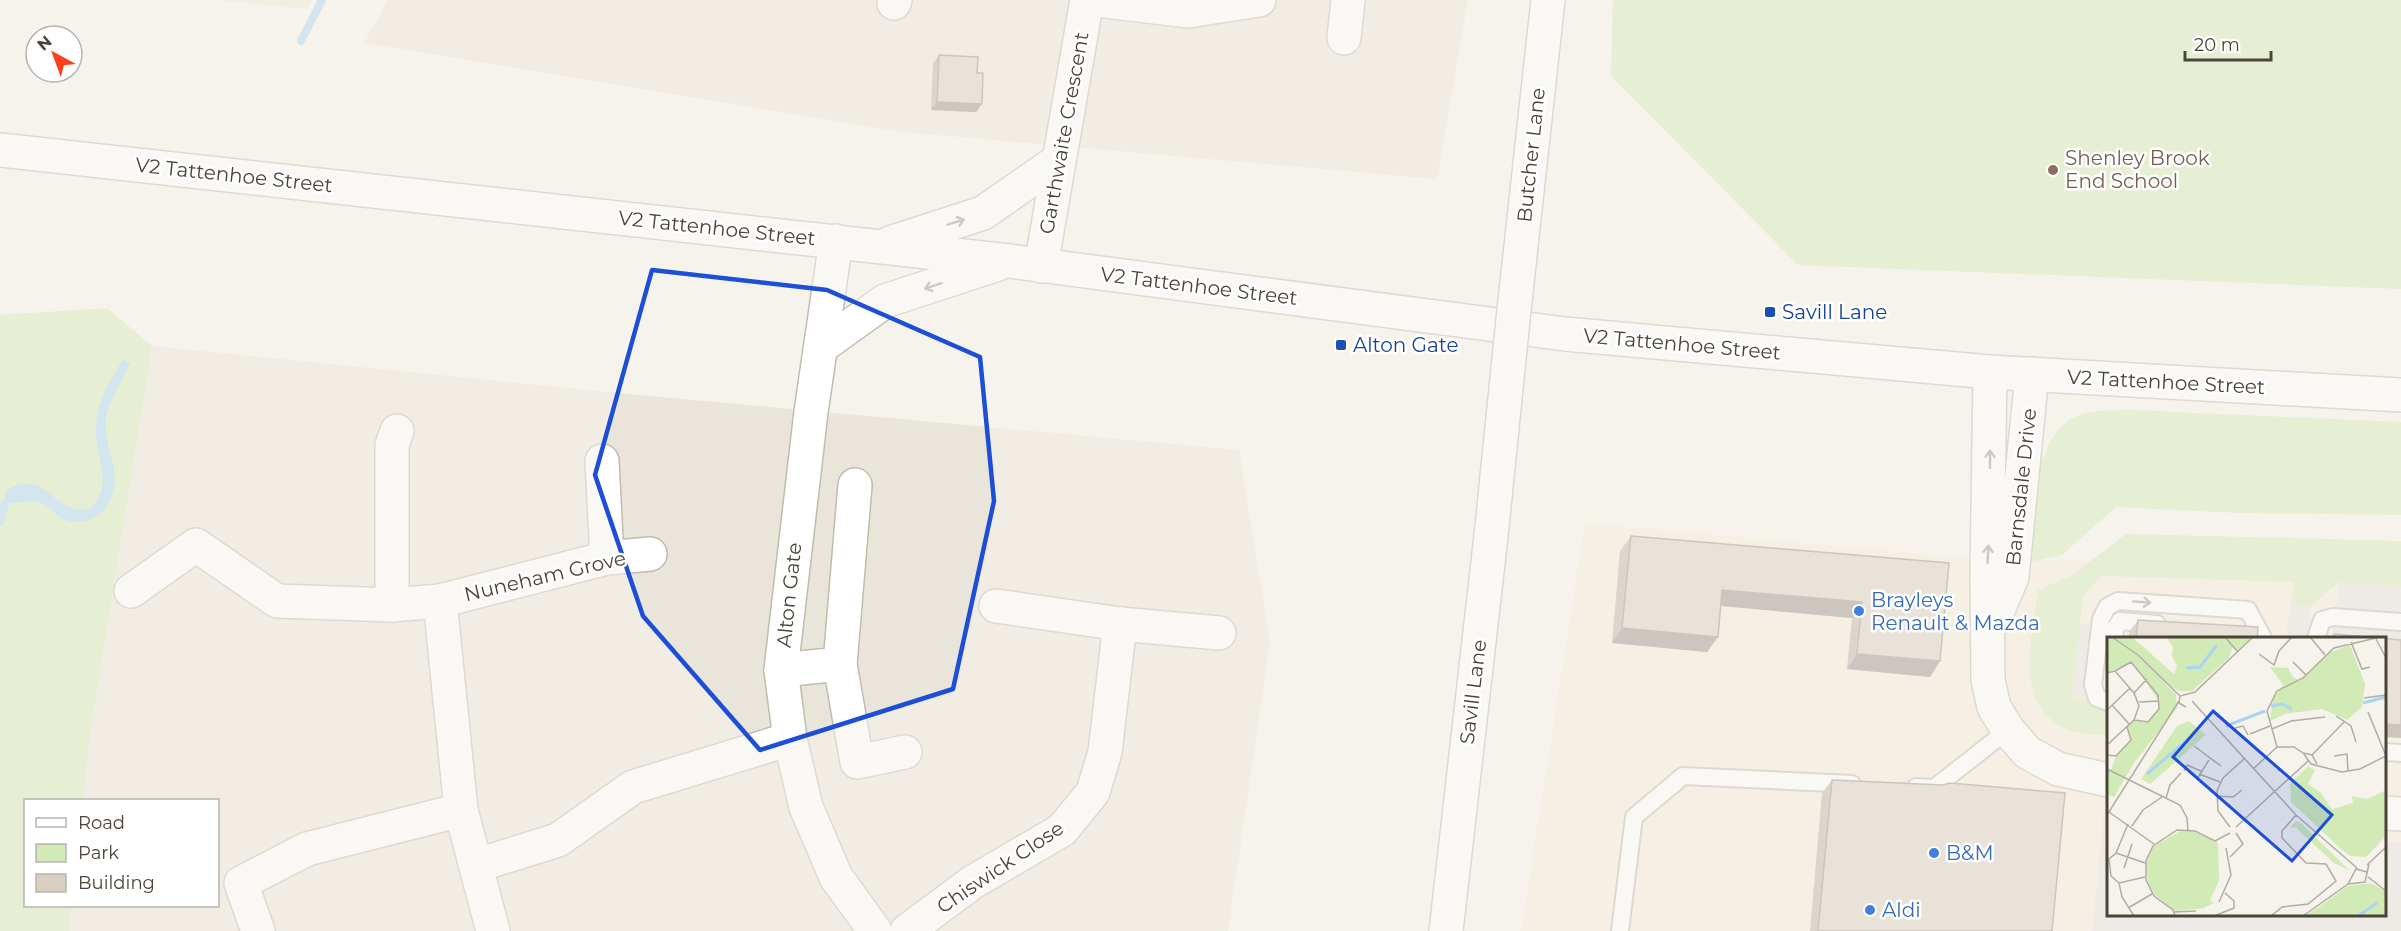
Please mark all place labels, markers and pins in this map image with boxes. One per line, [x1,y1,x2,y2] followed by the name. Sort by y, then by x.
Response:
[2065,146,2210,193] place label: Shenley Brook End School
[2046,163,2060,177] marker: Shenley Brook End School
[1782,300,1887,324] place label: Savill Lane
[1763,305,1777,319] marker: Savill Lane
[1353,333,1459,357] place label: Alton Gate
[1334,338,1348,352] marker: Alton Gate
[1871,588,2040,635] place label: Brayleys Renault & Mazda
[1852,604,1866,618] marker: Brayleys Renault & Mazda
[1946,841,1994,865] place label: B&M
[1927,846,1941,860] marker: B&M
[1882,898,1921,922] place label: Aldi
[1863,903,1877,917] marker: Aldi

